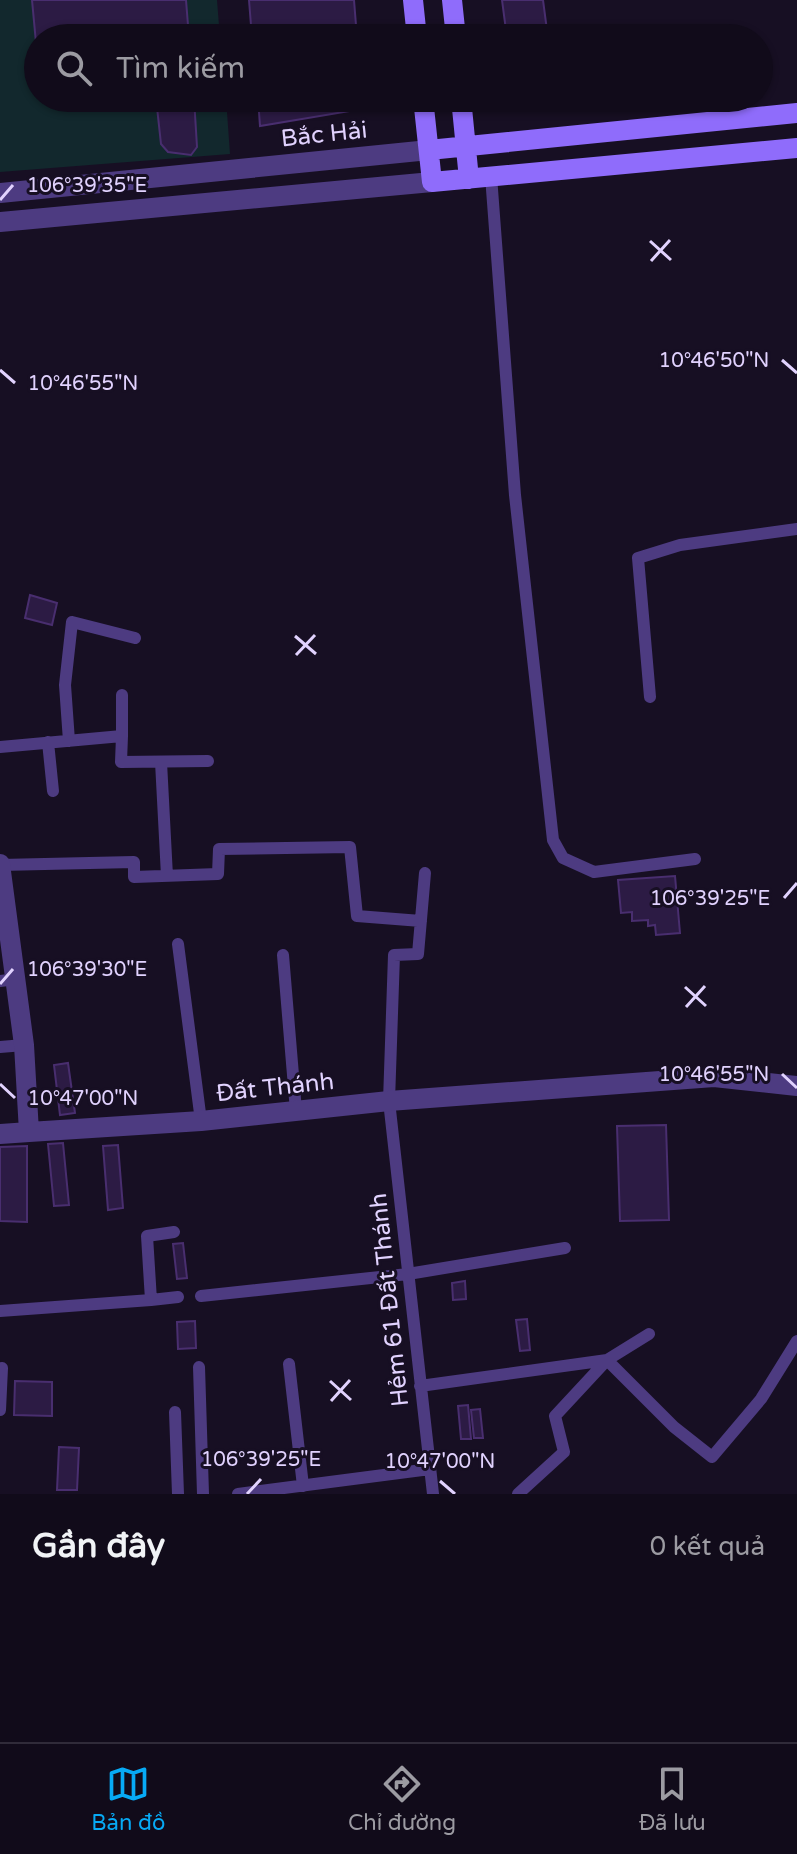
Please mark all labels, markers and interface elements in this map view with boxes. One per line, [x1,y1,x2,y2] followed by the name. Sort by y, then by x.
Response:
[24,24,773,112] search box
[52,46,96,90] icon: search
[116,50,245,87] text: Tìm kiếm
[279,116,369,153] street label: Bắc Hải
[27,174,147,198] text: 106°39'35"E
[659,349,769,373] text: 10°46'50"N
[28,372,138,396] text: 10°46'55"N
[650,887,770,911] text: 106°39'25"E
[27,958,147,982] text: 106°39'30"E
[659,1063,769,1087] text: 10°46'55"N
[215,1067,335,1108] street label: Đất Thánh
[28,1087,138,1111] text: 10°47'00"N
[364,1192,415,1408] street label: Hẻm 61 Đất Thánh
[201,1448,321,1472] text: 106°39'25"E
[385,1450,495,1474] text: 10°47'00"N
[32,1526,165,1567] text: Gần đây
[650,1531,765,1562] text: 0 kết quả
[91,1762,165,1836] tab: Bản đồ
[348,1762,456,1836] tab: Chỉ đường
[639,1762,706,1836] tab: Đã lưu

